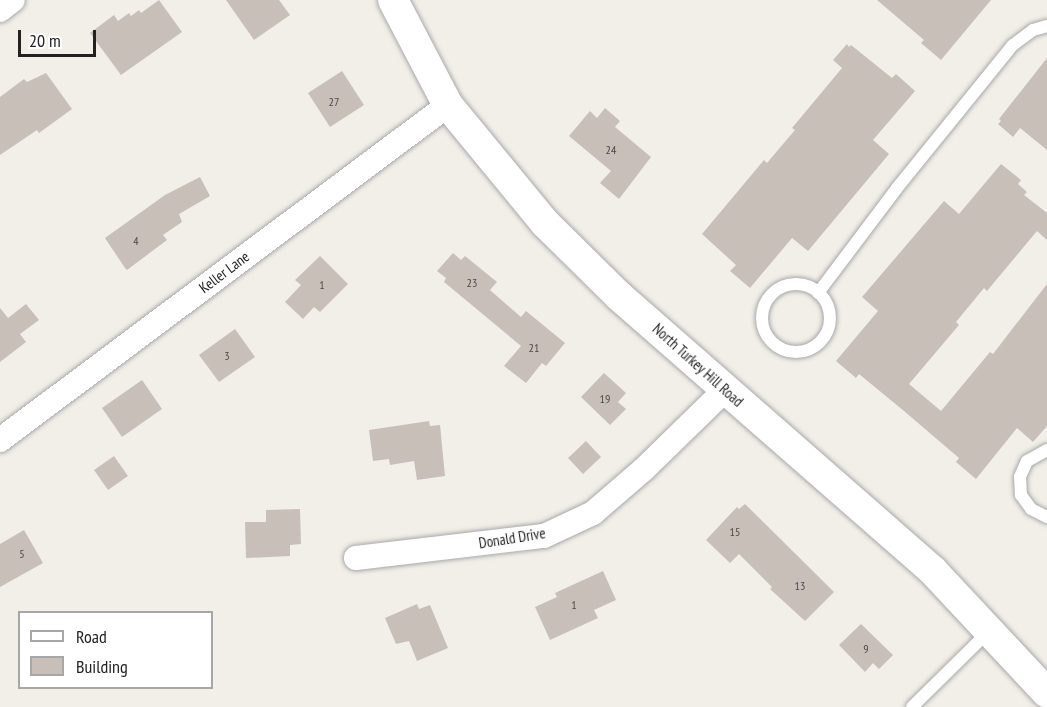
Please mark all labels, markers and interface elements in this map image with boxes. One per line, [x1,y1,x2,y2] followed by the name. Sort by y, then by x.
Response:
[21,18,99,56] scale bar
[29,29,61,52] text: 20 m
[329,95,339,109] house number: 27
[606,143,616,157] house number: 24
[133,234,139,248] house number: 4
[195,247,253,297] street label: Keller Lane
[467,276,477,290] house number: 23
[319,278,325,292] house number: 1
[649,319,747,411] street label: North Turkey Hill Road
[529,341,539,355] house number: 21
[224,349,230,363] house number: 3
[600,392,610,406] house number: 19
[477,524,547,552] street label: Donald Drive
[730,525,740,539] house number: 15
[19,547,25,561] house number: 5
[795,579,805,593] house number: 13
[571,598,577,612] house number: 1
[18,611,213,689] legend
[76,625,107,648] text: Road
[863,642,869,656] house number: 9
[76,655,128,678] text: Building

